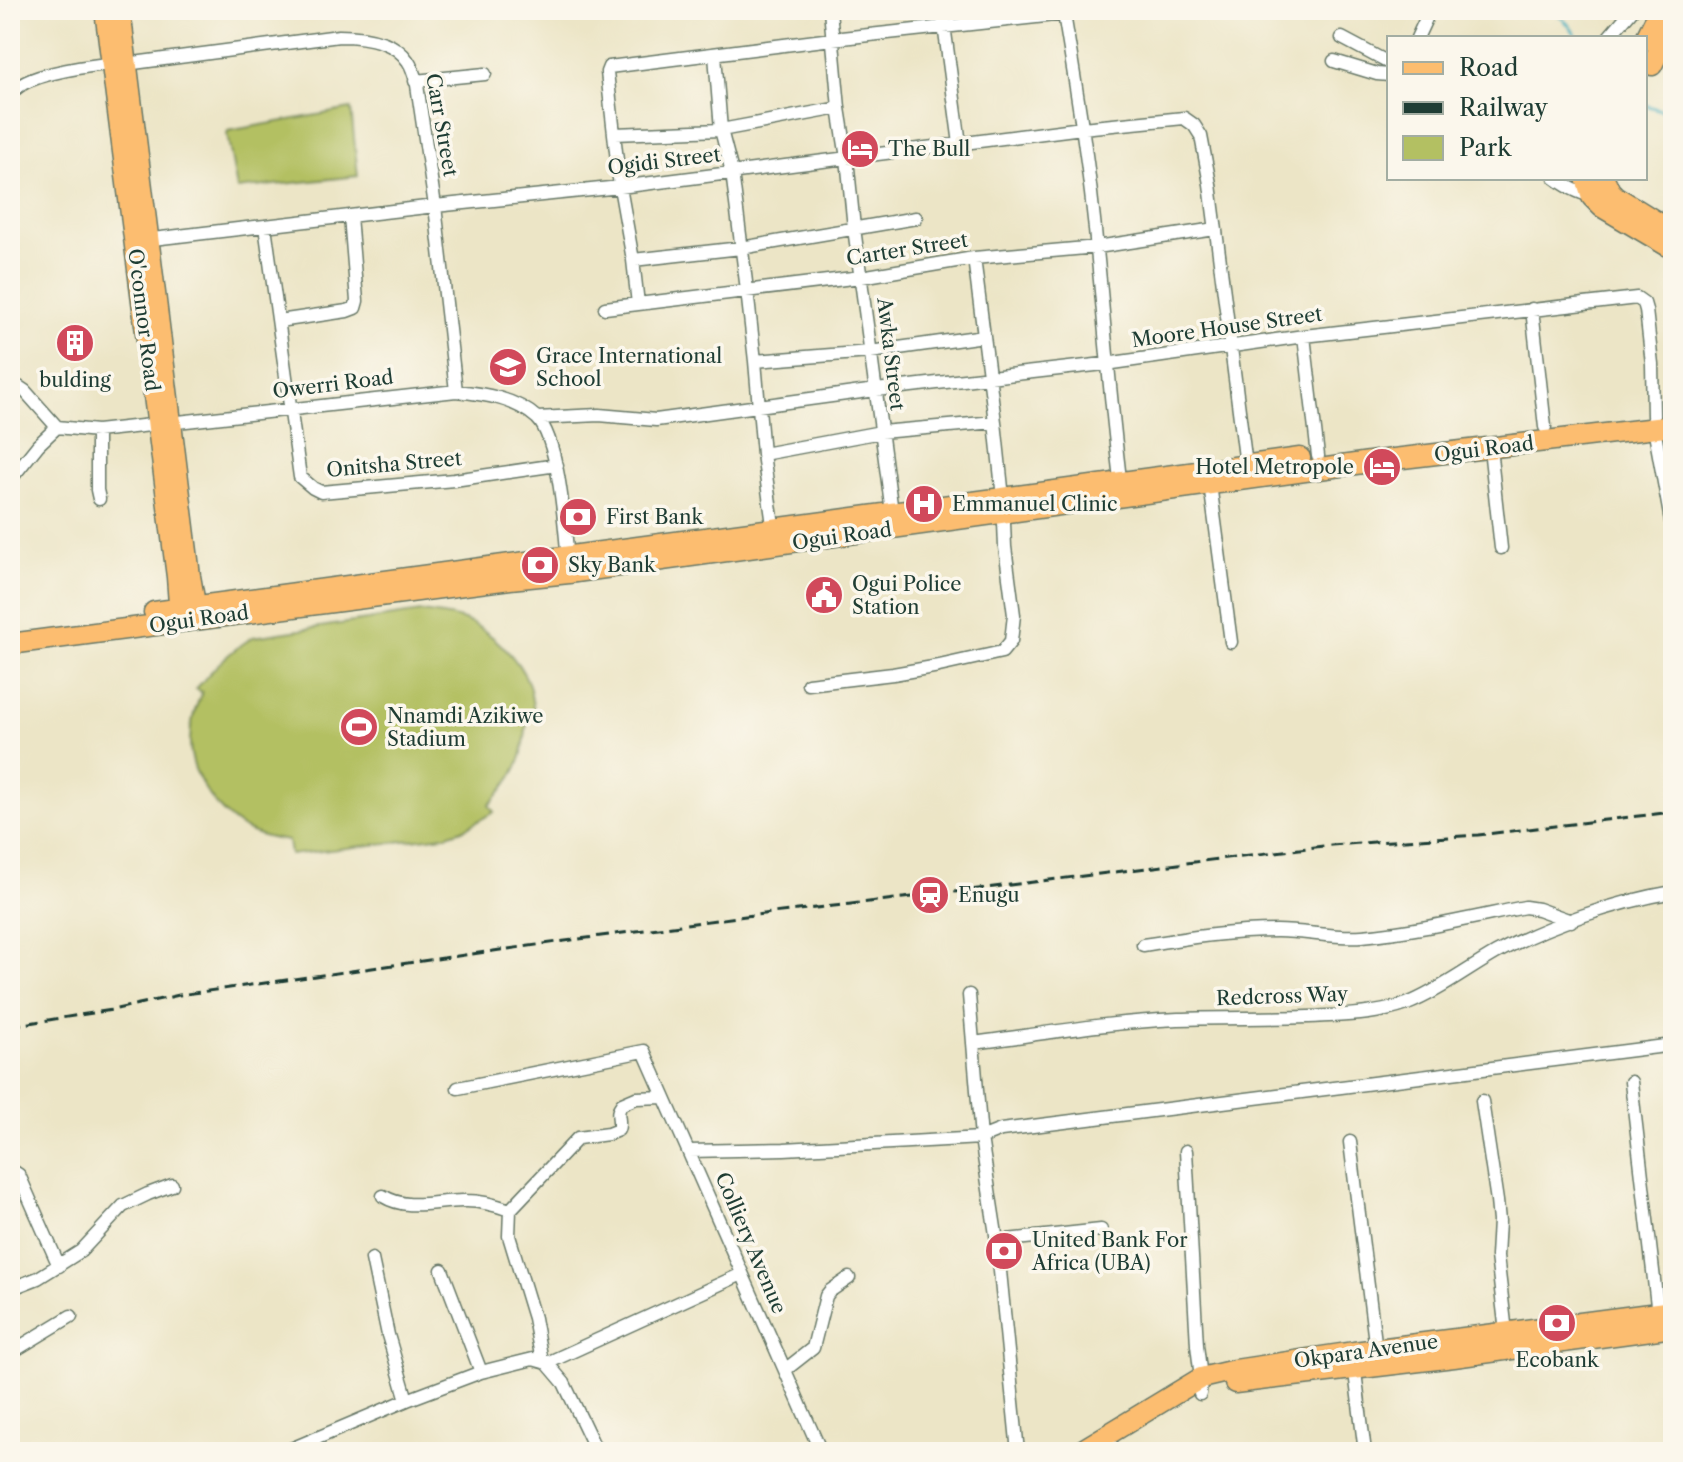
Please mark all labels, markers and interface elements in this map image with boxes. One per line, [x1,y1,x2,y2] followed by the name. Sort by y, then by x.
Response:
[1387,36,1647,180] legend
[1459,53,1519,82] text: Road
[421,71,463,179] street label: Carr Street
[1459,93,1549,122] text: Railway
[839,128,881,170] hotel icon: The Bull
[1459,133,1512,162] text: Park
[888,137,970,161] place label: The Bull
[606,142,722,180] street label: Ogidi Street
[845,228,969,270] street label: Carter Street
[123,247,165,393] street label: O'connor Road
[872,295,910,412] street label: Awka Street
[1130,302,1324,352] street label: Moore House Street
[54,322,96,364] building icon: bulding
[536,344,722,391] place label: Grace International School
[487,346,529,388] school or university icon: Grace International School
[271,365,395,403] street label: Owerri Road
[39,368,111,392] place label: bulding
[1433,431,1535,467] street label: Ogui Road
[325,446,463,482] street label: Onitsha Street
[1361,446,1403,488] hotel icon: Hotel Metropole
[1195,455,1354,479] place label: Hotel Metropole
[903,483,945,525] hospital icon: Emmanuel Clinic
[952,492,1117,516] place label: Emmanuel Clinic
[557,496,599,538] bank icon: First Bank
[606,505,704,529] place label: First Bank
[791,517,893,555] street label: Ogui Road
[519,544,561,586] bank icon: Sky Bank
[568,553,657,577] place label: Sky Bank
[852,572,962,619] place label: Ogui Police Station
[803,574,845,616] public building icon: Ogui Police Station
[148,600,250,638] street label: Ogui Road
[387,704,544,751] place label: Nnamdi Azikiwe Stadium
[338,706,380,748] sports icon: Nnamdi Azikiwe Stadium
[909,874,951,916] station icon: Enugu
[958,883,1020,907] place label: Enugu
[1216,982,1349,1010] street label: Redcross Way
[710,1169,792,1317] street label: Colliery Avenue
[1031,1228,1188,1275] place label: United Bank For Africa (UBA)
[983,1230,1025,1272] bank icon: United Bank For Africa (UBA)
[1536,1302,1578,1344] bank icon: Ecobank
[1292,1329,1440,1373] street label: Okpara Avenue
[1515,1348,1600,1372] place label: Ecobank

